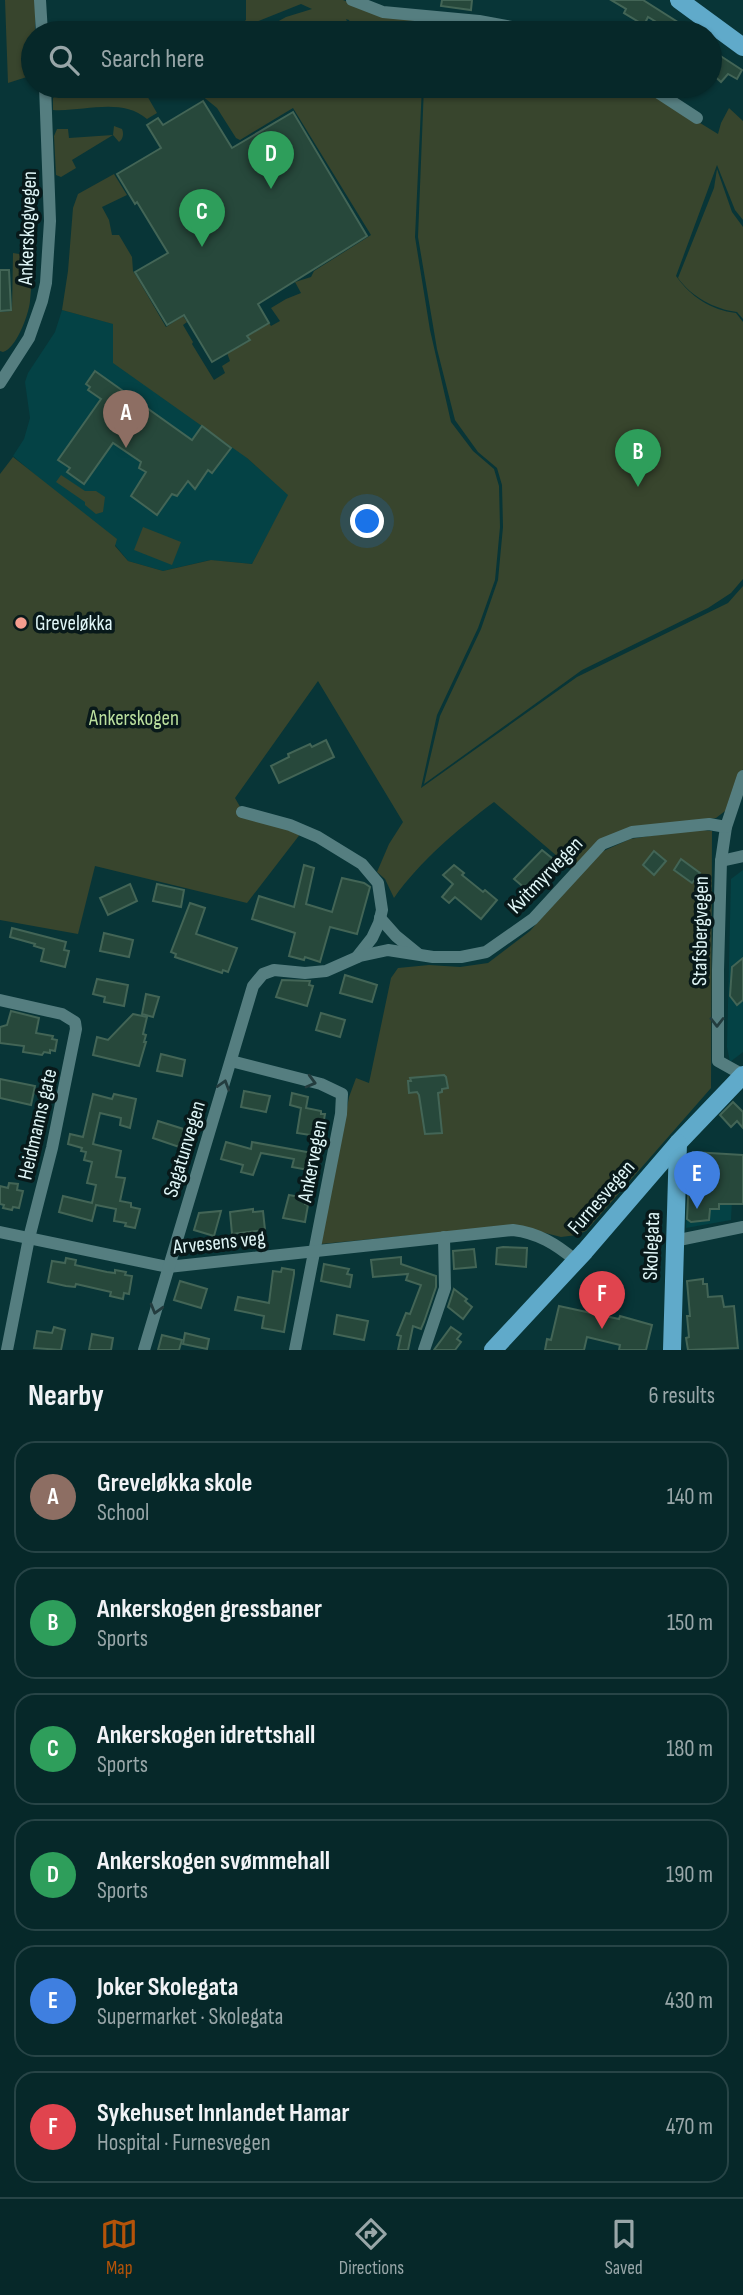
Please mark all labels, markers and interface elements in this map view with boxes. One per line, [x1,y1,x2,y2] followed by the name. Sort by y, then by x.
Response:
[21,21,722,98] search box
[45,41,83,79] icon: search
[101,44,204,75] text: Search here
[248,131,294,189] pin: D
[13,170,42,287] street label: Ankerskogvegen
[179,189,225,247] pin: C
[103,390,149,448] pin: A
[615,429,661,487] pin: B
[350,504,384,538] your location
[35,611,113,636] place label: Greveløkka
[13,615,29,631] marker: Greveløkka
[88,706,179,731] park label: Ankerskogen
[503,832,588,919] street label: Kvitmyrvegen
[687,876,714,986] street label: Stafsbergvegen
[709,1017,725,1028] one-way arrow
[13,1066,62,1182] street label: Heidmanns gate
[305,1073,317,1088] one-way arrow
[215,1079,230,1091] one-way arrow
[158,1098,211,1200] street label: Sagatunvegen
[292,1118,333,1205] street label: Ankervegen
[674,1151,720,1209] pin: E
[562,1155,640,1239] street label: Furnesvegen
[638,1211,665,1281] street label: Skolegata
[171,1225,266,1260] street label: Arvesens veg
[579,1271,625,1329] pin: F
[150,1302,165,1314] one-way arrow
[28,1378,104,1414] text: Nearby
[649,1382,715,1410] text: 6 results
[97,1468,252,1499] text: Greveløkka skole
[48,1483,58,1511] text: A
[667,1483,713,1511] text: 140 m
[97,1499,149,1527] text: School
[97,1594,322,1625] text: Ankerskogen gressbaner
[48,1609,58,1637] text: B
[667,1609,713,1637] text: 150 m
[97,1625,148,1653] text: Sports
[97,1720,315,1751] text: Ankerskogen idrettshall
[47,1735,59,1763] text: C
[666,1735,713,1763] text: 180 m
[97,1751,148,1779] text: Sports
[97,1846,330,1877] text: Ankerskogen svømmehall
[47,1861,59,1889] text: D
[666,1861,713,1889] text: 190 m
[97,1877,148,1905] text: Sports
[97,1972,238,2003] text: Joker Skolegata
[48,1987,58,2015] text: E
[665,1987,713,2015] text: 430 m
[97,2003,283,2031] text: Supermarket · Skolegata
[97,2098,349,2129] text: Sykehuset Innlandet Hamar
[48,2113,58,2141] text: F
[666,2113,713,2141] text: 470 m
[97,2129,271,2157] text: Hospital · Furnesvegen
[100,2215,138,2280] tab: Map
[339,2215,404,2280] tab: Directions
[605,2215,643,2280] tab: Saved

